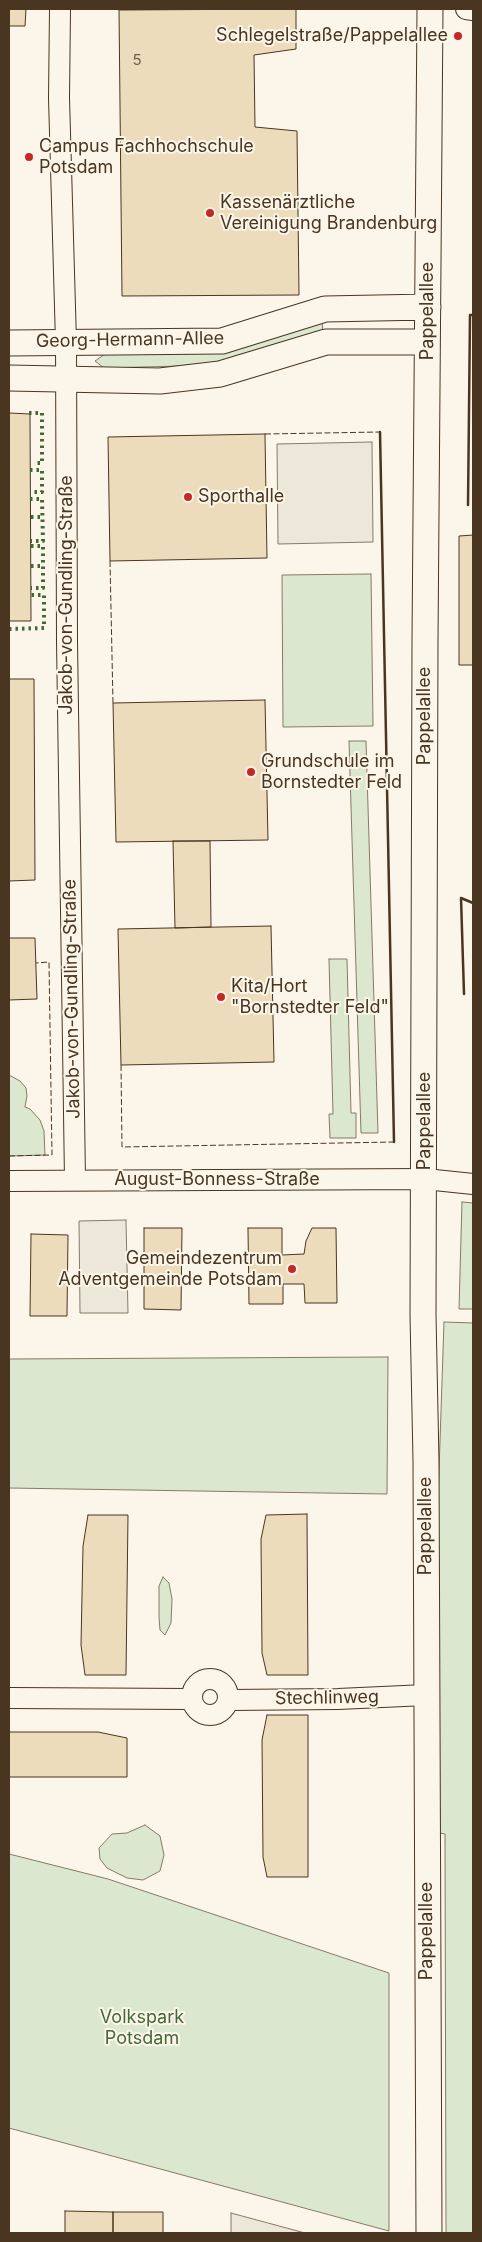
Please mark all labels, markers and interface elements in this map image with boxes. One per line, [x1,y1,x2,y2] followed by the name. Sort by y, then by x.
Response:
[216,25,448,47] place label: Schlegelstraße/Pappelallee
[452,30,464,42] marker: Schlegelstraße/Pappelallee
[132,51,142,69] house number: 5
[39,136,254,178] place label: Campus Fachhochschule Potsdam
[23,151,35,163] marker: Campus Fachhochschule Potsdam
[220,192,437,234] place label: Kassenärztliche Vereinigung Brandenburg
[204,207,216,219] marker: Kassenärztliche Vereinigung Brandenburg
[417,262,439,360] street label: Pappelallee
[36,328,224,352] street label: Georg-Hermann-Allee
[56,475,78,715] street label: Jakob-von-Gundling-Straße
[198,486,284,508] place label: Sporthalle
[182,491,194,503] marker: Sporthalle
[414,667,436,765] street label: Pappelallee
[261,751,402,794] place label: Grundschule im Bornstedter Feld
[245,766,257,778] marker: Grundschule im Bornstedter Feld
[59,879,85,1119] street label: Jakob-von-Gundling-Straße
[231,976,389,1019] place label: Kita/Hort "Bornstedter Feld"
[215,991,227,1003] marker: Kita/Hort "Bornstedter Feld"
[414,1072,436,1170] street label: Pappelallee
[114,1169,320,1191] street label: August-Bonness-Straße
[58,1248,282,1290] place label: Gemeindezentrum Adventgemeinde Potsdam
[286,1263,298,1275] marker: Gemeindezentrum Adventgemeinde Potsdam
[415,1477,437,1575] street label: Pappelallee
[275,1686,379,1710] street label: Stechlinweg
[416,1882,438,1980] street label: Pappelallee
[100,2007,184,2050] park label: Volkspark Potsdam

